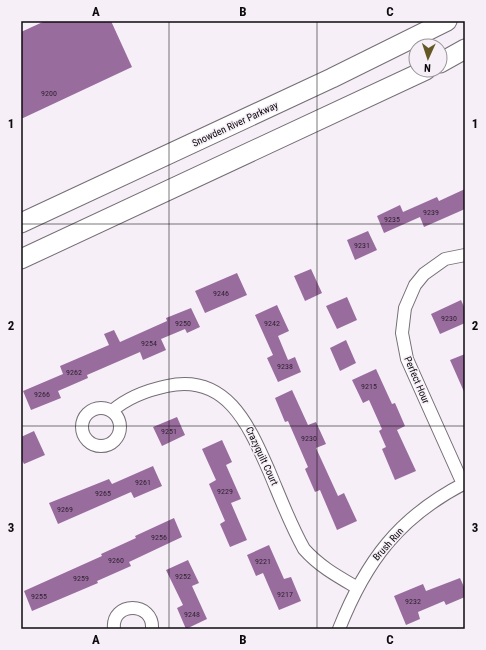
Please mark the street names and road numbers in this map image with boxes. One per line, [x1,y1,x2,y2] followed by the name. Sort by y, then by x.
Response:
[190,99,280,149] street label: Snowden River Parkway
[402,355,432,405] street label: Perfect Hour
[244,425,280,487] street label: Crazyquilt Court
[371,525,406,563] street label: Brush Run

